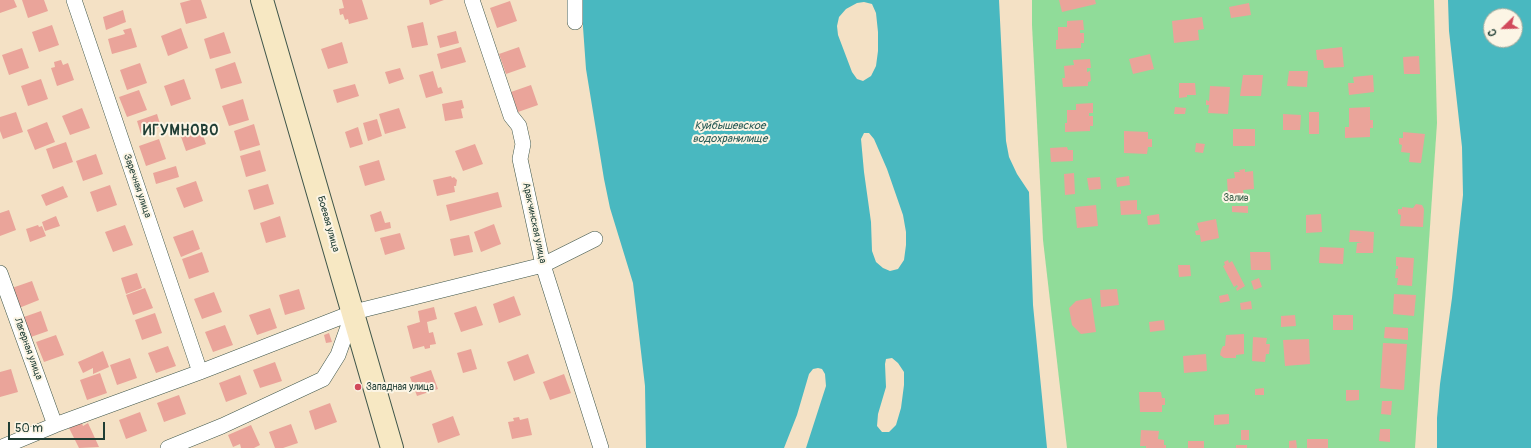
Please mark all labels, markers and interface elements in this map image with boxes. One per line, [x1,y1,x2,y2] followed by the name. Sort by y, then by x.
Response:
[1483,8,1523,48] north arrow
[1485,27,1500,38] text: С
[692,119,768,145] water label: Куйбышевское водохранилище
[143,123,219,139] district label: ИГУМНОВО
[120,152,154,220] street label: Заречная улица
[520,182,548,264] street label: Аракчинская улица
[1223,192,1249,204] park label: Залив
[314,195,342,253] street label: Боевая улица
[11,316,45,382] street label: Лагерная улица
[366,381,434,393] place label: Западная улица
[353,382,363,392] marker: Западная улица
[10,414,107,440] scale bar
[15,421,43,436] text: 50 m

